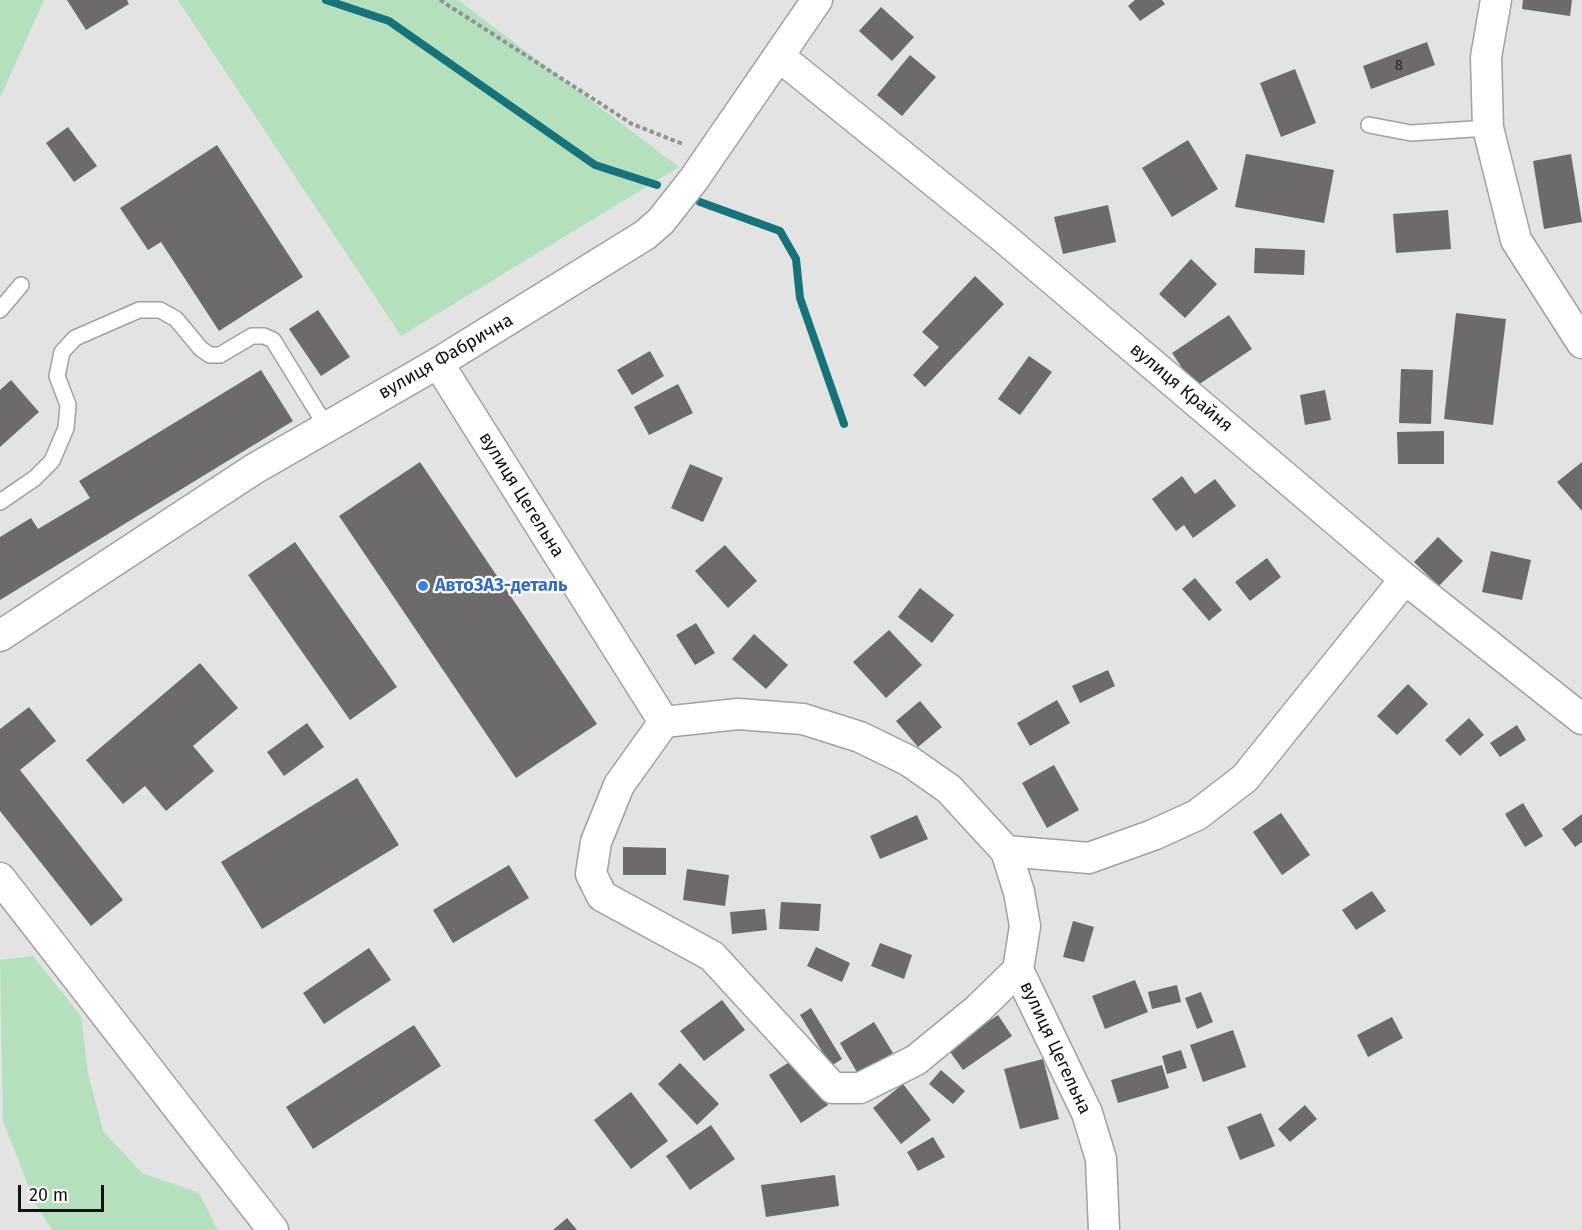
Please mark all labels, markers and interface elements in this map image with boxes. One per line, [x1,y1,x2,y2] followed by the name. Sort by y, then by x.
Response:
[1395,57,1403,75] house number: 8
[375,310,517,404] street label: вулиця Фабрична
[1125,339,1237,437] street label: вулиця Крайня
[474,428,568,562] street label: вулиця Цегельна
[435,575,568,597] place label: АвтоЗАЗ-деталь
[416,579,430,593] marker: АвтоЗАЗ-деталь
[1015,978,1095,1118] street label: вулиця Цегельна
[21,1173,106,1211] scale bar
[29,1184,68,1206] text: 20 m

